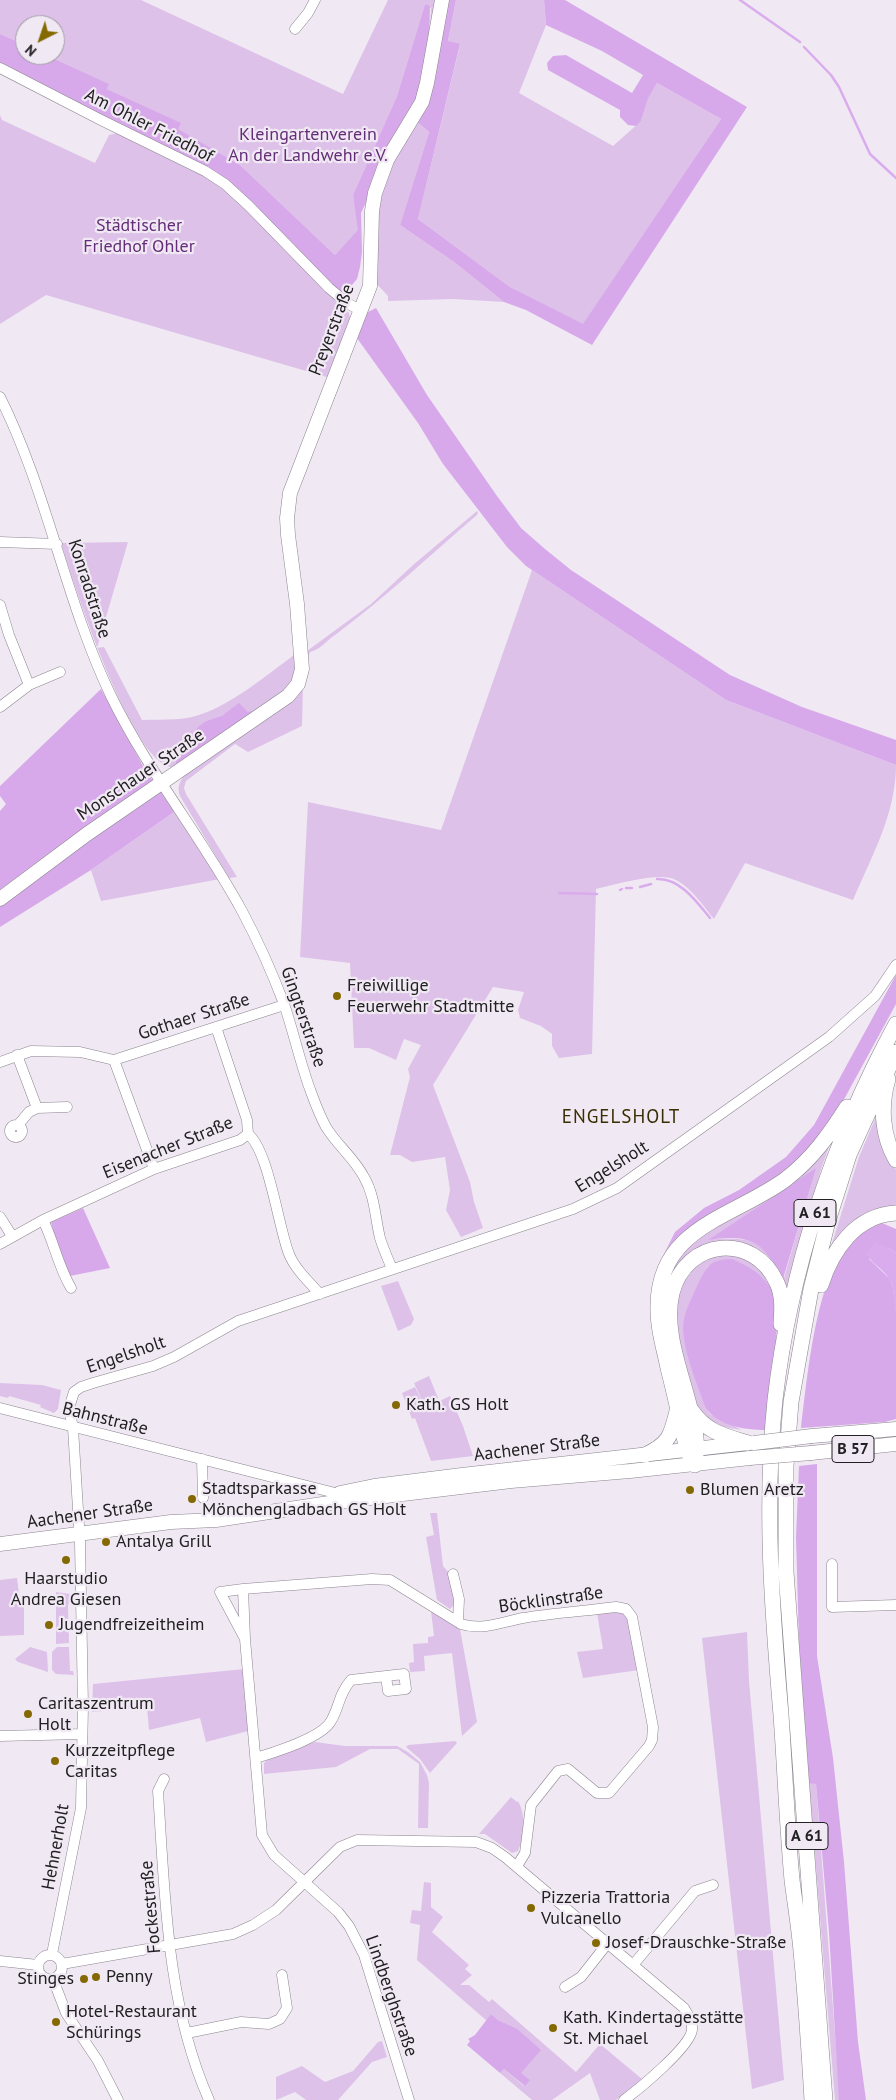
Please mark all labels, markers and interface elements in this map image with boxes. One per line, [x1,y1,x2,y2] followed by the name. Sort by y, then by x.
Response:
[15,15,65,65] north arrow
[21,41,40,60] text: N
[81,84,217,168] street label: Am Ohler Friedhof
[228,124,388,166] park label: Kleingartenverein An der Landwehr e.V.
[83,215,195,258] park label: Städtischer Friedhof Ohler
[305,281,359,379] street label: Preyerstraße
[63,537,115,641] street label: Konradstraße
[73,725,209,825] street label: Monschauer Straße
[276,964,330,1070] street label: Gingterstraße
[347,975,514,1018] place label: Freiwillige Feuerwehr Stadtmitte
[135,989,253,1045] street label: Gothaer Straße
[331,990,343,1002] marker: Freiwillige Feuerwehr Stadtmitte
[560,1107,682,1129] district label: ENGELSHOLT
[100,1112,236,1184] street label: Eisenacher Straße
[572,1136,652,1198] street label: Engelsholt
[794,1200,836,1226] road number: A 61
[84,1331,168,1379] street label: Engelsholt
[406,1394,508,1416] place label: Kath. GS Holt
[60,1398,150,1440] street label: Bahnstraße
[390,1399,402,1411] marker: Kath. GS Holt
[473,1430,601,1466] street label: Aachener Straße
[832,1436,874,1462] road number: B 57
[202,1478,406,1520] place label: Stadtsparkasse Mönchengladbach GS Holt
[700,1479,804,1501] place label: Blumen Aretz
[684,1484,696,1496] marker: Blumen Aretz
[186,1493,198,1505] marker: Stadtsparkasse Mönchengladbach GS Holt
[26,1494,154,1534] street label: Aachener Straße
[116,1531,211,1553] place label: Antalya Grill
[100,1536,112,1548] marker: Antalya Grill
[60,1554,72,1566] marker: Haarstudio Andrea Giesen
[11,1568,121,1610] place label: Haarstudio Andrea Giesen
[497,1582,605,1618] street label: Böcklinstraße
[59,1614,204,1636] place label: Jugendfreizeitheim
[43,1619,55,1631] marker: Jugendfreizeitheim
[38,1693,154,1736] place label: Caritaszentrum Holt
[22,1708,34,1720] marker: Caritaszentrum Holt
[65,1740,175,1782] place label: Kurzzeitpflege Caritas
[49,1755,61,1767] marker: Kurzzeitpflege Caritas
[38,1802,74,1892] street label: Hehnerholt
[786,1822,828,1850] road number: A 61
[136,1860,166,1954] street label: Fockestraße
[541,1887,670,1930] place label: Pizzeria Trattoria Vulcanello
[525,1902,537,1914] marker: Pizzeria Trattoria Vulcanello
[606,1932,786,1954] place label: Josef-Drauschke-Straße
[360,1933,422,2059] street label: Lindberghstraße
[590,1937,602,1949] marker: Josef-Drauschke-Straße
[106,1966,153,1988] place label: Penny
[17,1968,74,1990] place label: Stinges
[90,1971,102,1983] marker: Penny
[78,1973,90,1985] marker: Stinges
[66,2001,197,2044] place label: Hotel-Restaurant Schürings
[563,2007,743,2050] place label: Kath. Kindertagesstätte St. Michael
[50,2016,62,2028] marker: Hotel-Restaurant Schürings
[547,2022,559,2034] marker: Kath. Kindertagesstätte St. Michael

